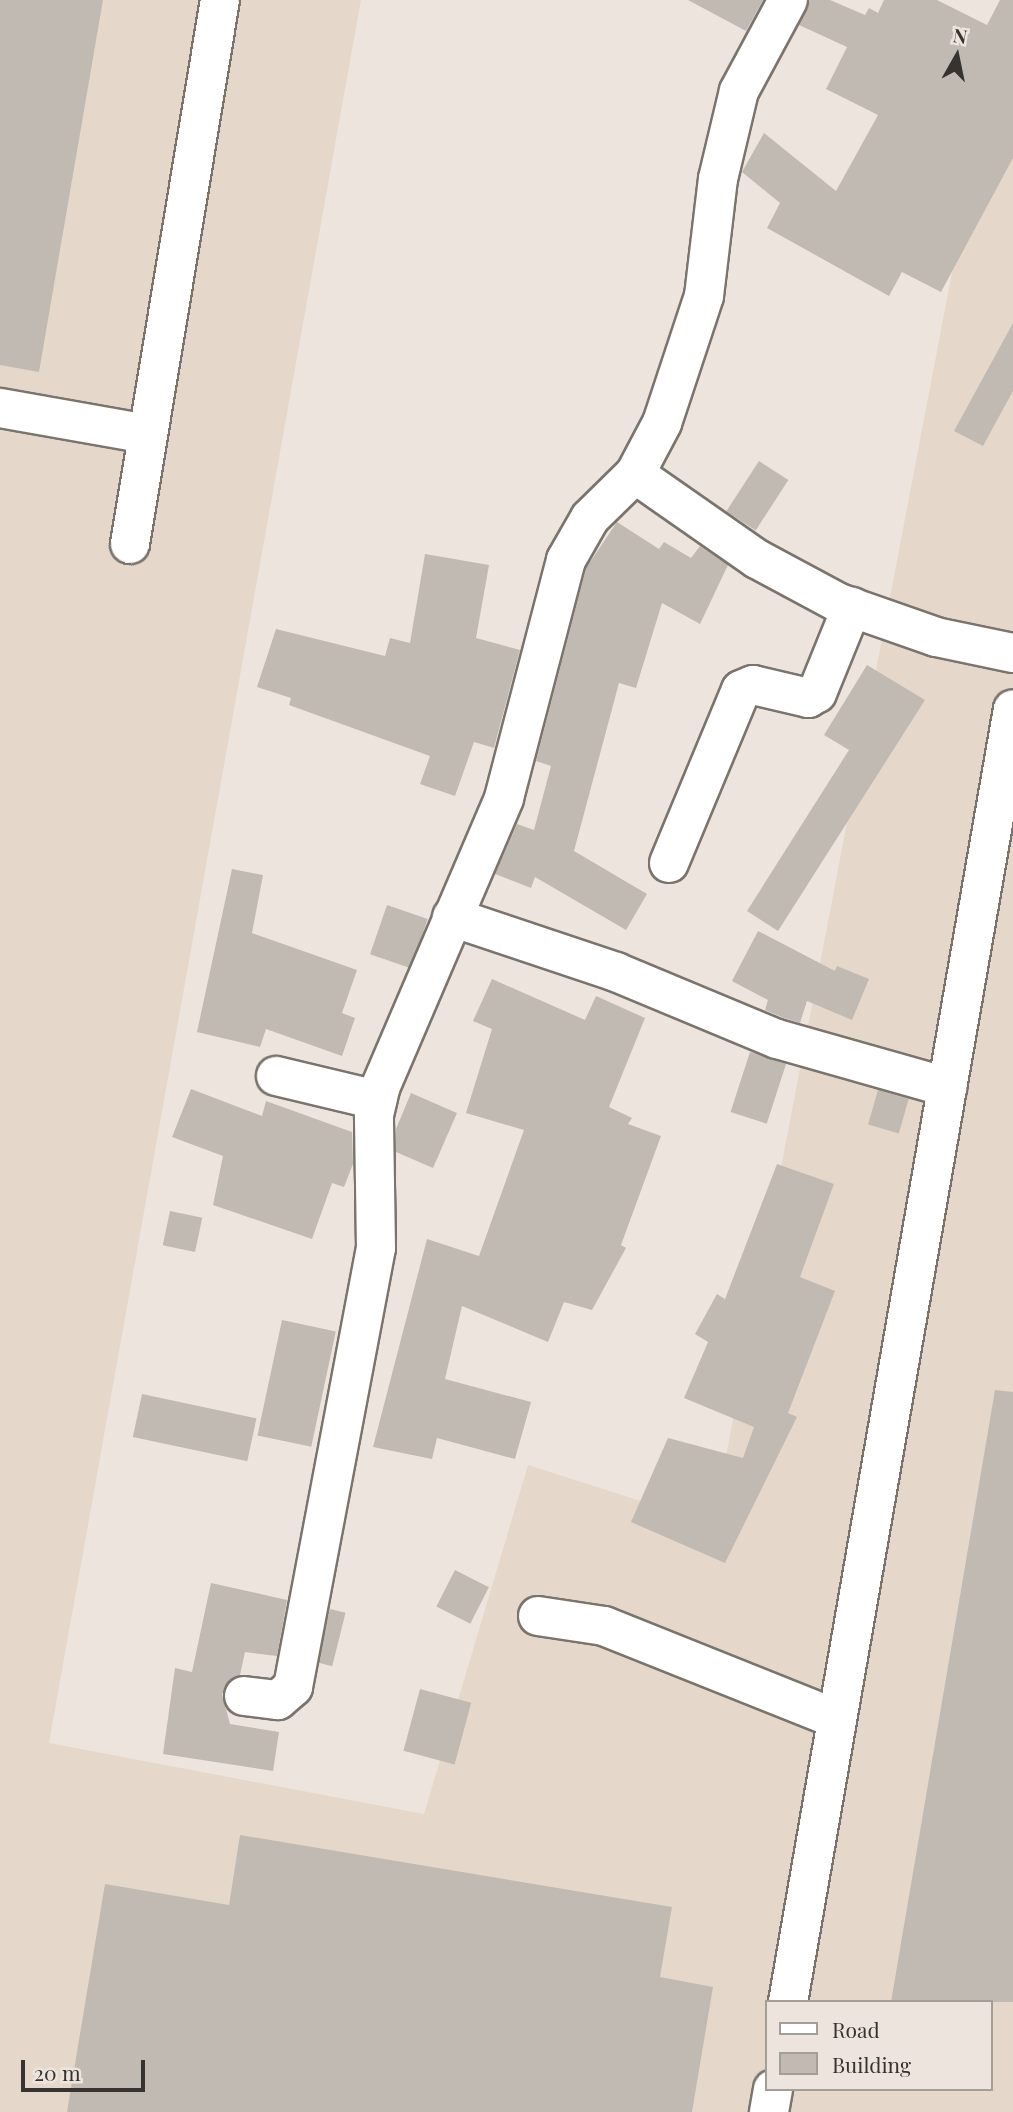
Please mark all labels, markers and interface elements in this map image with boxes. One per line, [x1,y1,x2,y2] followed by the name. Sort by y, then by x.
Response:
[922,21,992,91] north arrow
[951,21,969,49] text: N
[764,2000,992,2091] legend
[832,2015,880,2043] text: Road
[24,2046,149,2090] scale bar
[832,2050,911,2078] text: Building
[34,2058,81,2086] text: 20 m

